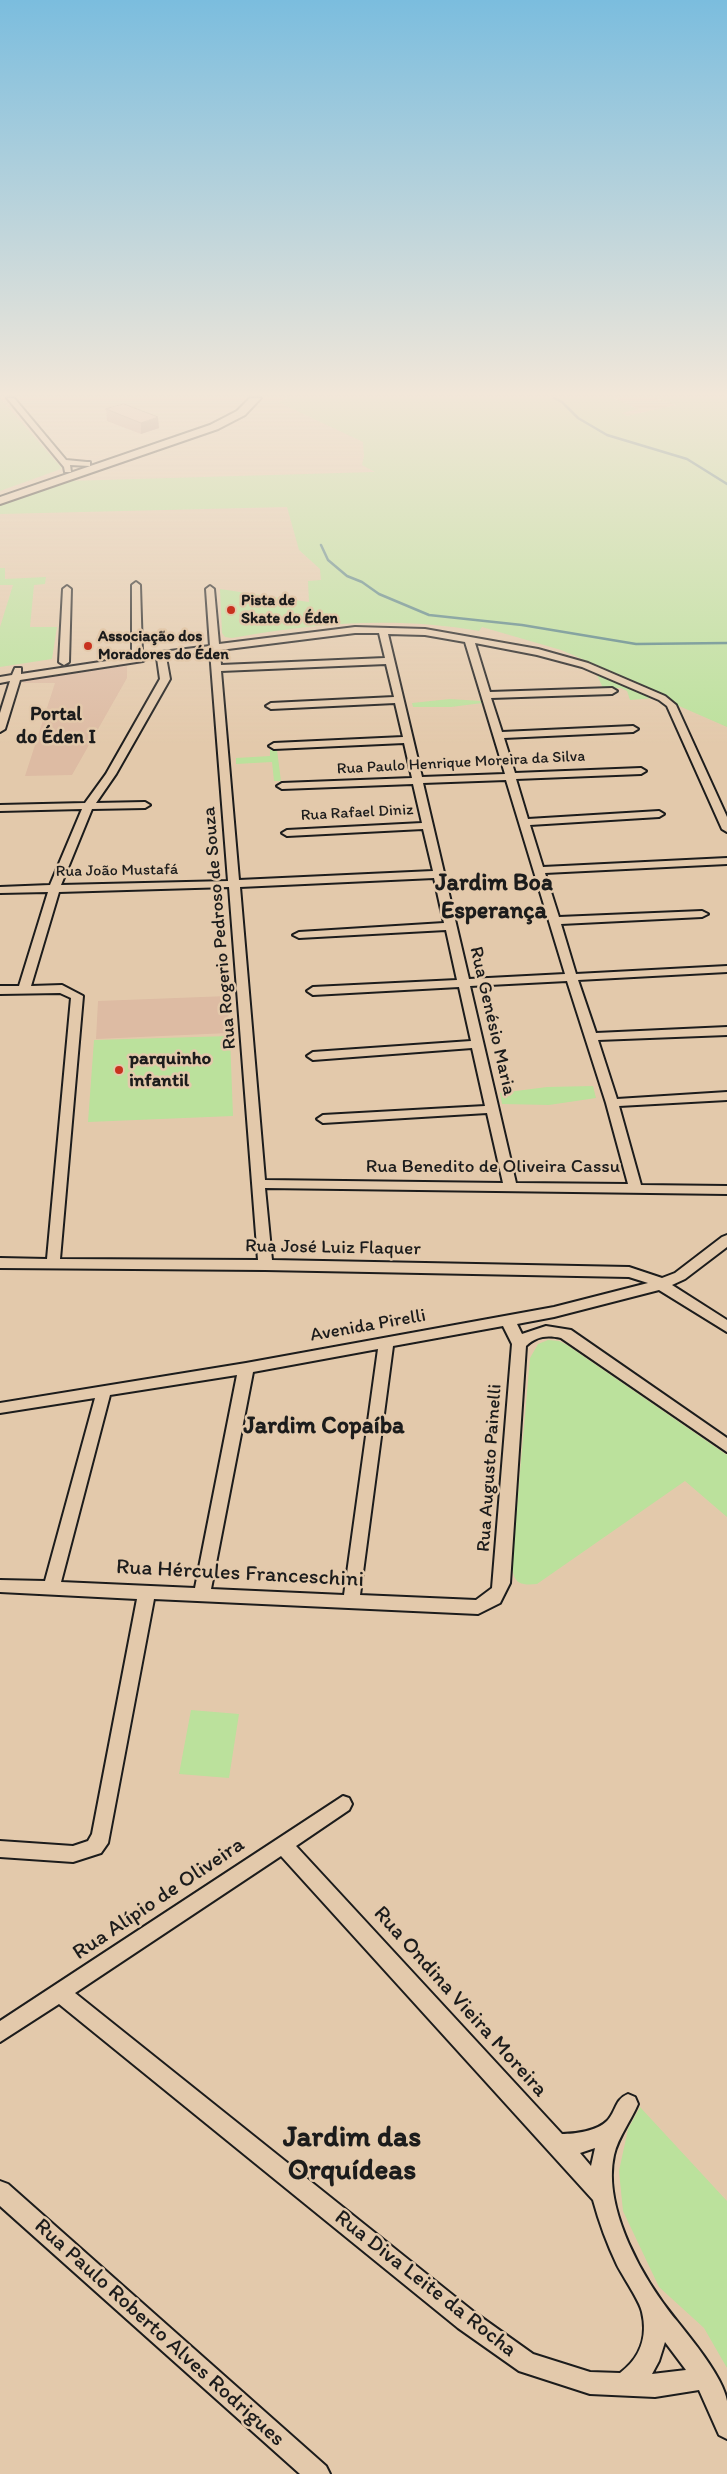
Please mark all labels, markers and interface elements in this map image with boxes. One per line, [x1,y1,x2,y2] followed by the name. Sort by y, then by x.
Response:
[241,591,338,629] place label: Pista de Skate do Éden
[225,604,237,616] marker: Pista de Skate do Éden
[98,627,229,665] place label: Associação dos Moradores do Éden
[82,640,94,652] marker: Associação dos Moradores do Éden
[16,703,96,750] district label: Portal do Éden I
[336,747,586,779] street label: Rua Paulo Henrique Moreira da Silva
[300,800,414,826] street label: Rua Rafael Diniz
[198,806,242,1050] street label: Rua Rogerio Pedroso de Souza
[56,860,178,882] street label: Rua João Mustafá
[435,870,553,926] district label: Jardim Boa Esperança
[464,944,520,1098] street label: Rua Genésio Maria
[129,1048,211,1092] place label: parquinho infantil
[113,1064,125,1076] marker: parquinho infantil
[366,1156,620,1178] street label: Rua Benedito de Oliveira Cassu
[245,1235,421,1261] street label: Rua José Luiz Flaquer
[308,1305,428,1347] street label: Avenida Pirelli
[473,1383,507,1553] street label: Rua Augusto Painelli
[243,1413,405,1441] district label: Jardim Copaíba
[115,1554,365,1594] street label: Rua Hércules Franceschini
[68,1832,250,1966] street label: Rua Alípio de Oliveira
[367,1901,553,2103] street label: Rua Ondina Vieira Moreira
[283,2122,421,2190] district label: Jardim das Orquídeas
[329,2205,521,2363] street label: Rua Diva Leite da Rocha
[28,2213,290,2453] street label: Rua Paulo Roberto Alves Rodrigues

